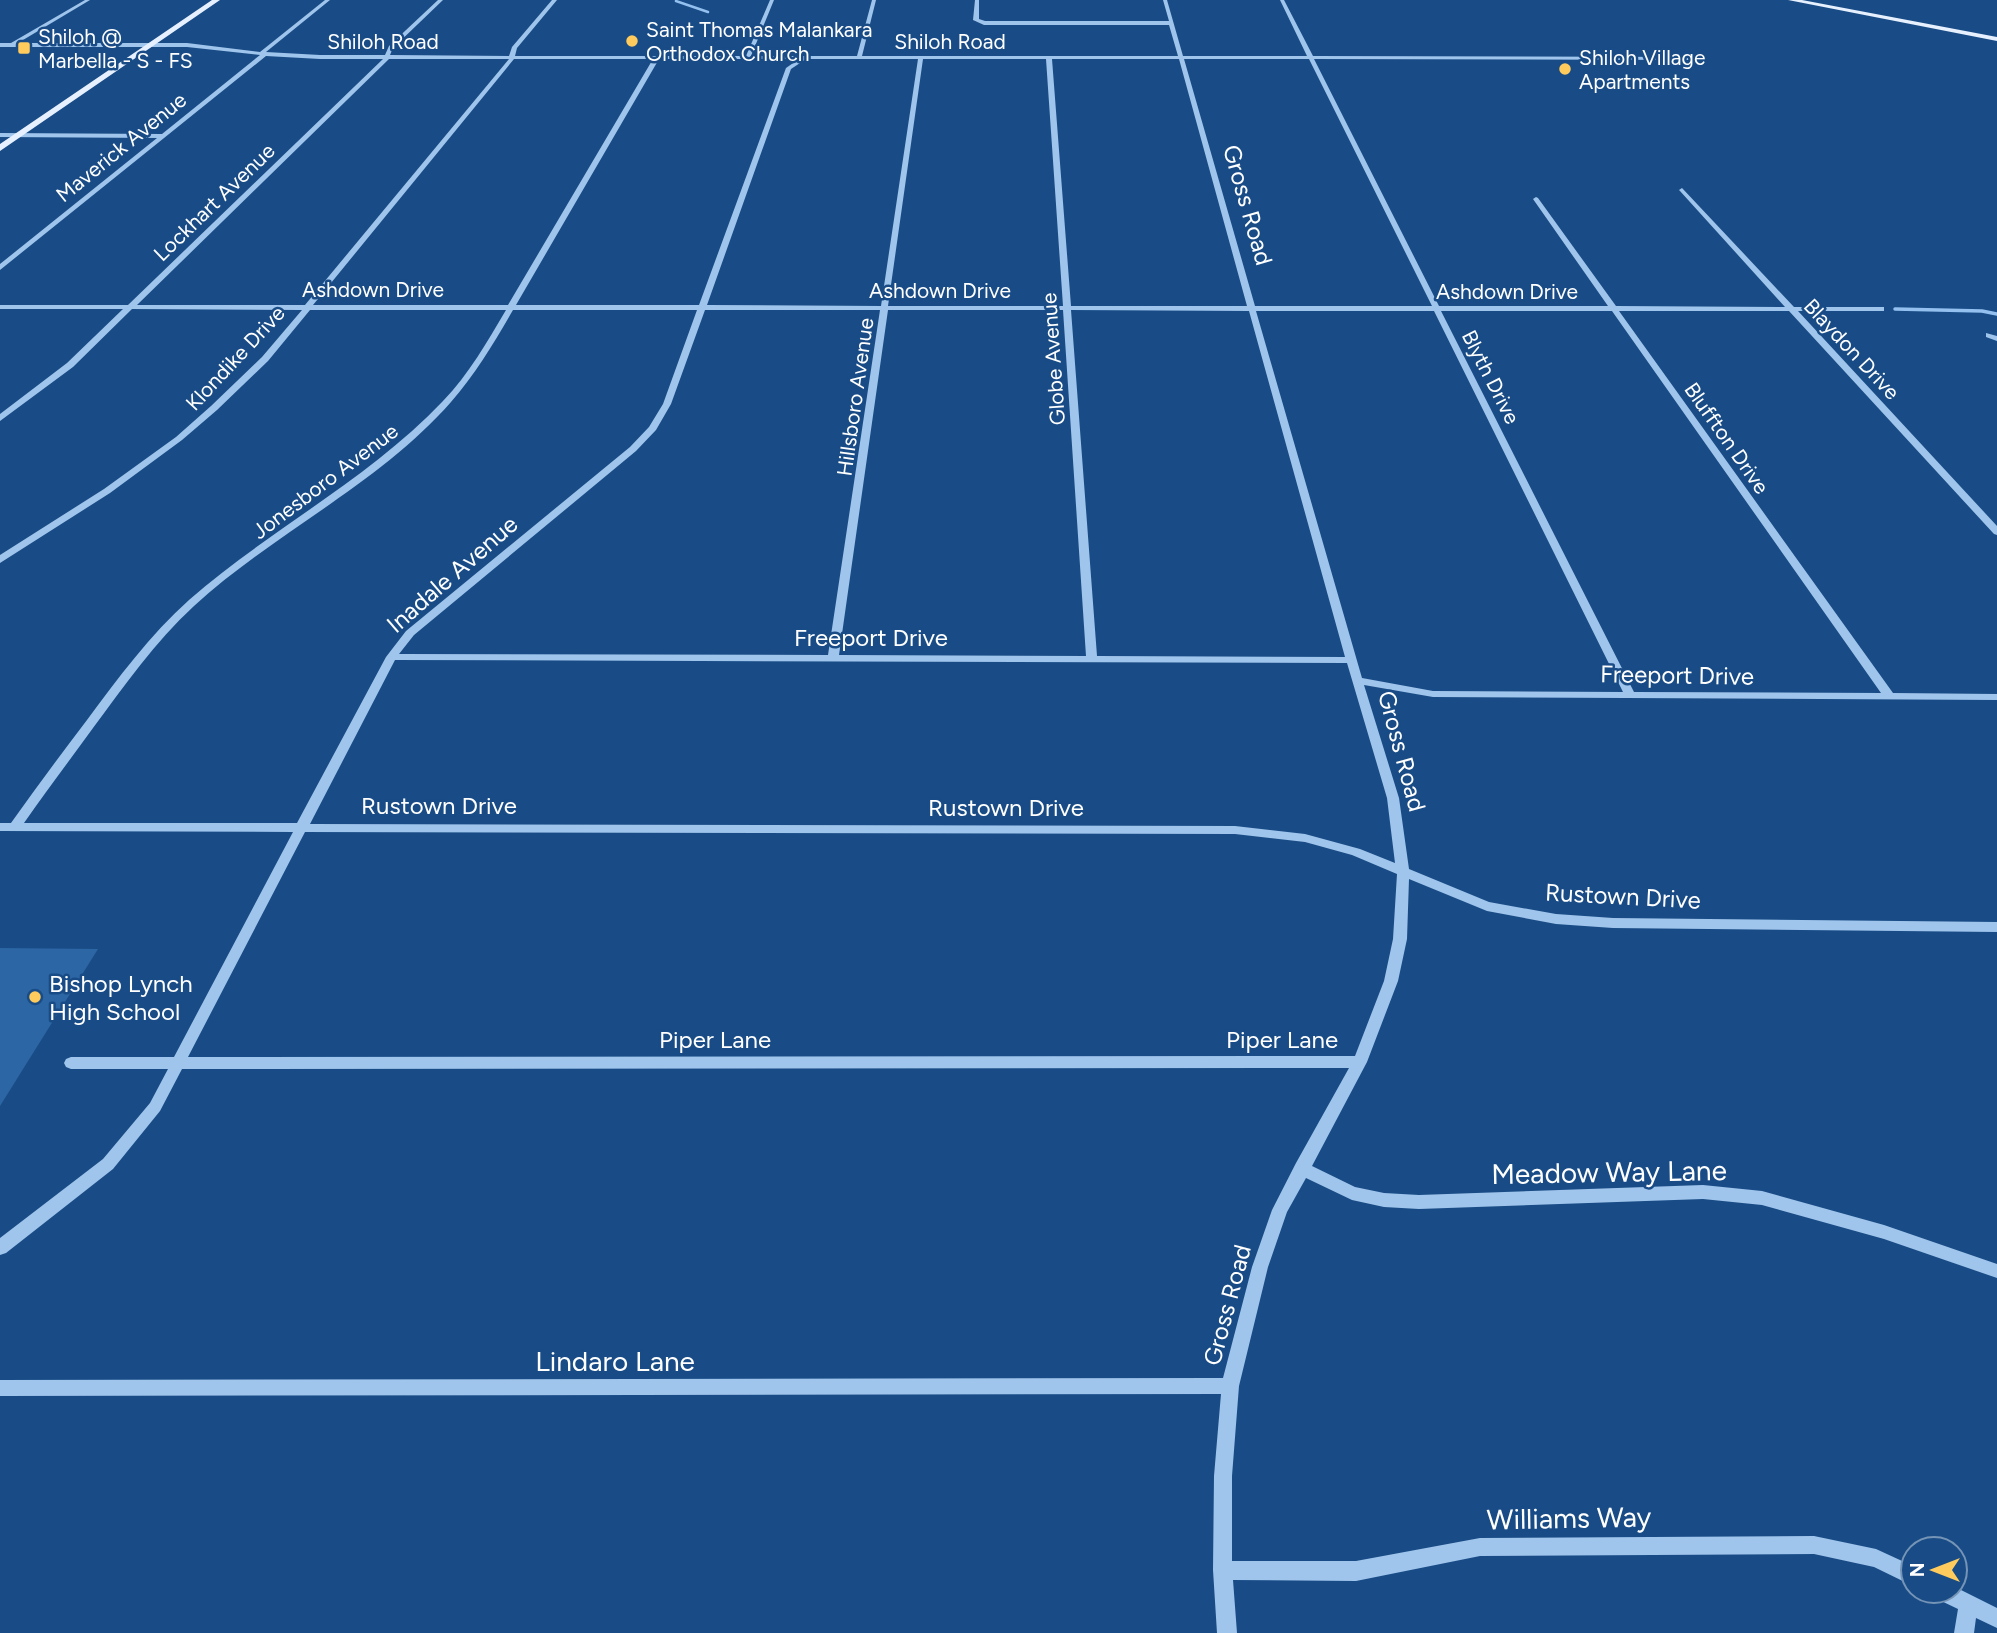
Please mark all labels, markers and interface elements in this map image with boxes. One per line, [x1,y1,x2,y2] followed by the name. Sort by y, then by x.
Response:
[646,17,872,66] place label: Saint Thomas Malankara Orthodox Church
[38,24,193,73] place label: Shiloh @ Marbella - S - FS
[327,29,439,54] street label: Shiloh Road
[894,29,1006,54] street label: Shiloh Road
[624,33,640,49] marker: Saint Thomas Malankara Orthodox Church
[16,40,32,56] marker: Shiloh @ Marbella - S - FS
[1579,45,1705,94] place label: Shiloh Village Apartments
[1557,61,1573,77] marker: Shiloh Village Apartments
[51,87,191,207] street label: Maverick Avenue
[148,138,280,266] street label: Lockhart Avenue
[1217,141,1279,269] street label: Gross Road
[302,277,444,302] street label: Ashdown Drive
[869,278,1011,303] street label: Ashdown Drive
[1436,279,1578,304] street label: Ashdown Drive
[1036,292,1070,426] street label: Globe Avenue
[1799,293,1905,405] street label: Blaydon Drive
[180,301,290,415] street label: Klondike Drive
[832,316,878,478] street label: Hillsboro Avenue
[1457,326,1525,428] street label: Blyth Drive
[1679,378,1775,498] street label: Bluffton Drive
[247,418,403,544] street label: Jonesboro Avenue
[381,509,523,639] street label: Inadale Avenue
[794,623,948,652] street label: Freeport Drive
[1600,659,1754,691] street label: Freeport Drive
[1372,687,1432,815] street label: Gross Road
[361,791,517,820] street label: Rustown Drive
[928,793,1084,822] street label: Rustown Drive
[1544,877,1702,915] street label: Rustown Drive
[49,969,193,1026] place label: Bishop Lynch High School
[27,989,43,1005] marker: Bishop Lynch High School
[659,1025,771,1054] street label: Piper Lane
[1226,1025,1338,1054] street label: Piper Lane
[1491,1153,1727,1191] street label: Meadow Way Lane
[1197,1241,1257,1369] street label: Gross Road
[535,1344,695,1378] street label: Lindaro Lane
[1486,1500,1652,1536] street label: Williams Way
[1899,1535,1969,1605] north arrow
[1906,1563,1929,1577] text: N

